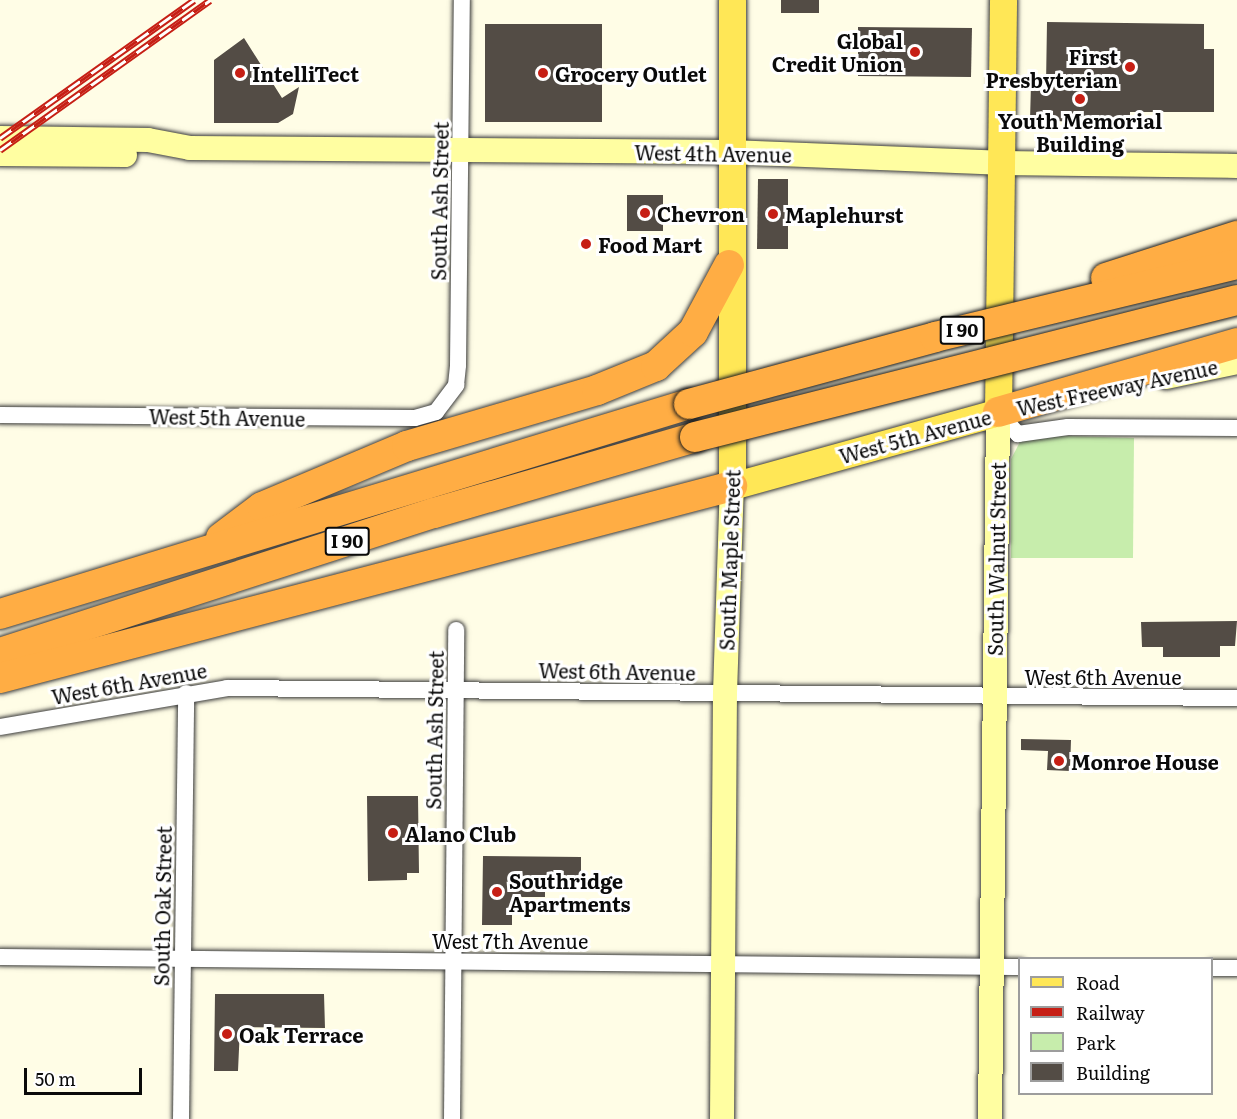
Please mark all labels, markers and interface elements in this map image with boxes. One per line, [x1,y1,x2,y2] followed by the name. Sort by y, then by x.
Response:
[772,28,903,75] place label: Global Credit Union
[986,44,1118,91] place label: First Presbyterian
[908,45,922,59] marker: Global Credit Union
[1123,60,1137,74] marker: First Presbyterian
[252,61,359,85] place label: IntelliTect
[555,61,707,85] place label: Grocery Outlet
[233,66,247,80] marker: IntelliTect
[536,66,550,80] marker: Grocery Outlet
[1073,92,1087,106] marker: Youth Memorial Building
[998,108,1162,155] place label: Youth Memorial Building
[426,121,452,281] street label: South Ash Street
[634,140,792,166] street label: West 4th Avenue
[657,201,745,225] place label: Chevron
[785,202,904,226] place label: Maplehurst
[638,206,652,220] marker: Chevron
[766,207,780,221] marker: Maplehurst
[598,232,702,256] place label: Food Mart
[579,237,593,251] marker: Food Mart
[940,315,984,345] road number: I 90
[1014,354,1220,420] street label: West Freeway Avenue
[148,404,306,430] street label: West 5th Avenue
[836,404,994,468] street label: West 5th Avenue
[982,462,1010,656] street label: South Walnut Street
[714,469,744,651] street label: South Maple Street
[324,526,370,556] road number: I 90
[421,650,447,810] street label: South Ash Street
[49,658,209,708] street label: West 6th Avenue
[538,658,696,684] street label: West 6th Avenue
[1024,664,1182,688] street label: West 6th Avenue
[1071,749,1219,773] place label: Monroe House
[1052,754,1066,768] marker: Monroe House
[405,821,516,845] place label: Alano Club
[149,826,175,986] street label: South Oak Street
[386,826,400,840] marker: Alano Club
[509,868,630,915] place label: Southridge Apartments
[490,885,504,899] marker: Southridge Apartments
[432,928,588,952] street label: West 7th Avenue
[1018,957,1213,1095] legend
[1076,969,1120,996] text: Road
[1076,999,1145,1026] text: Railway
[239,1022,364,1046] place label: Oak Terrace
[220,1027,234,1041] marker: Oak Terrace
[1076,1029,1115,1056] text: Park
[27,1056,146,1094] scale bar
[1076,1059,1150,1086] text: Building
[35,1065,76,1092] text: 50 m

